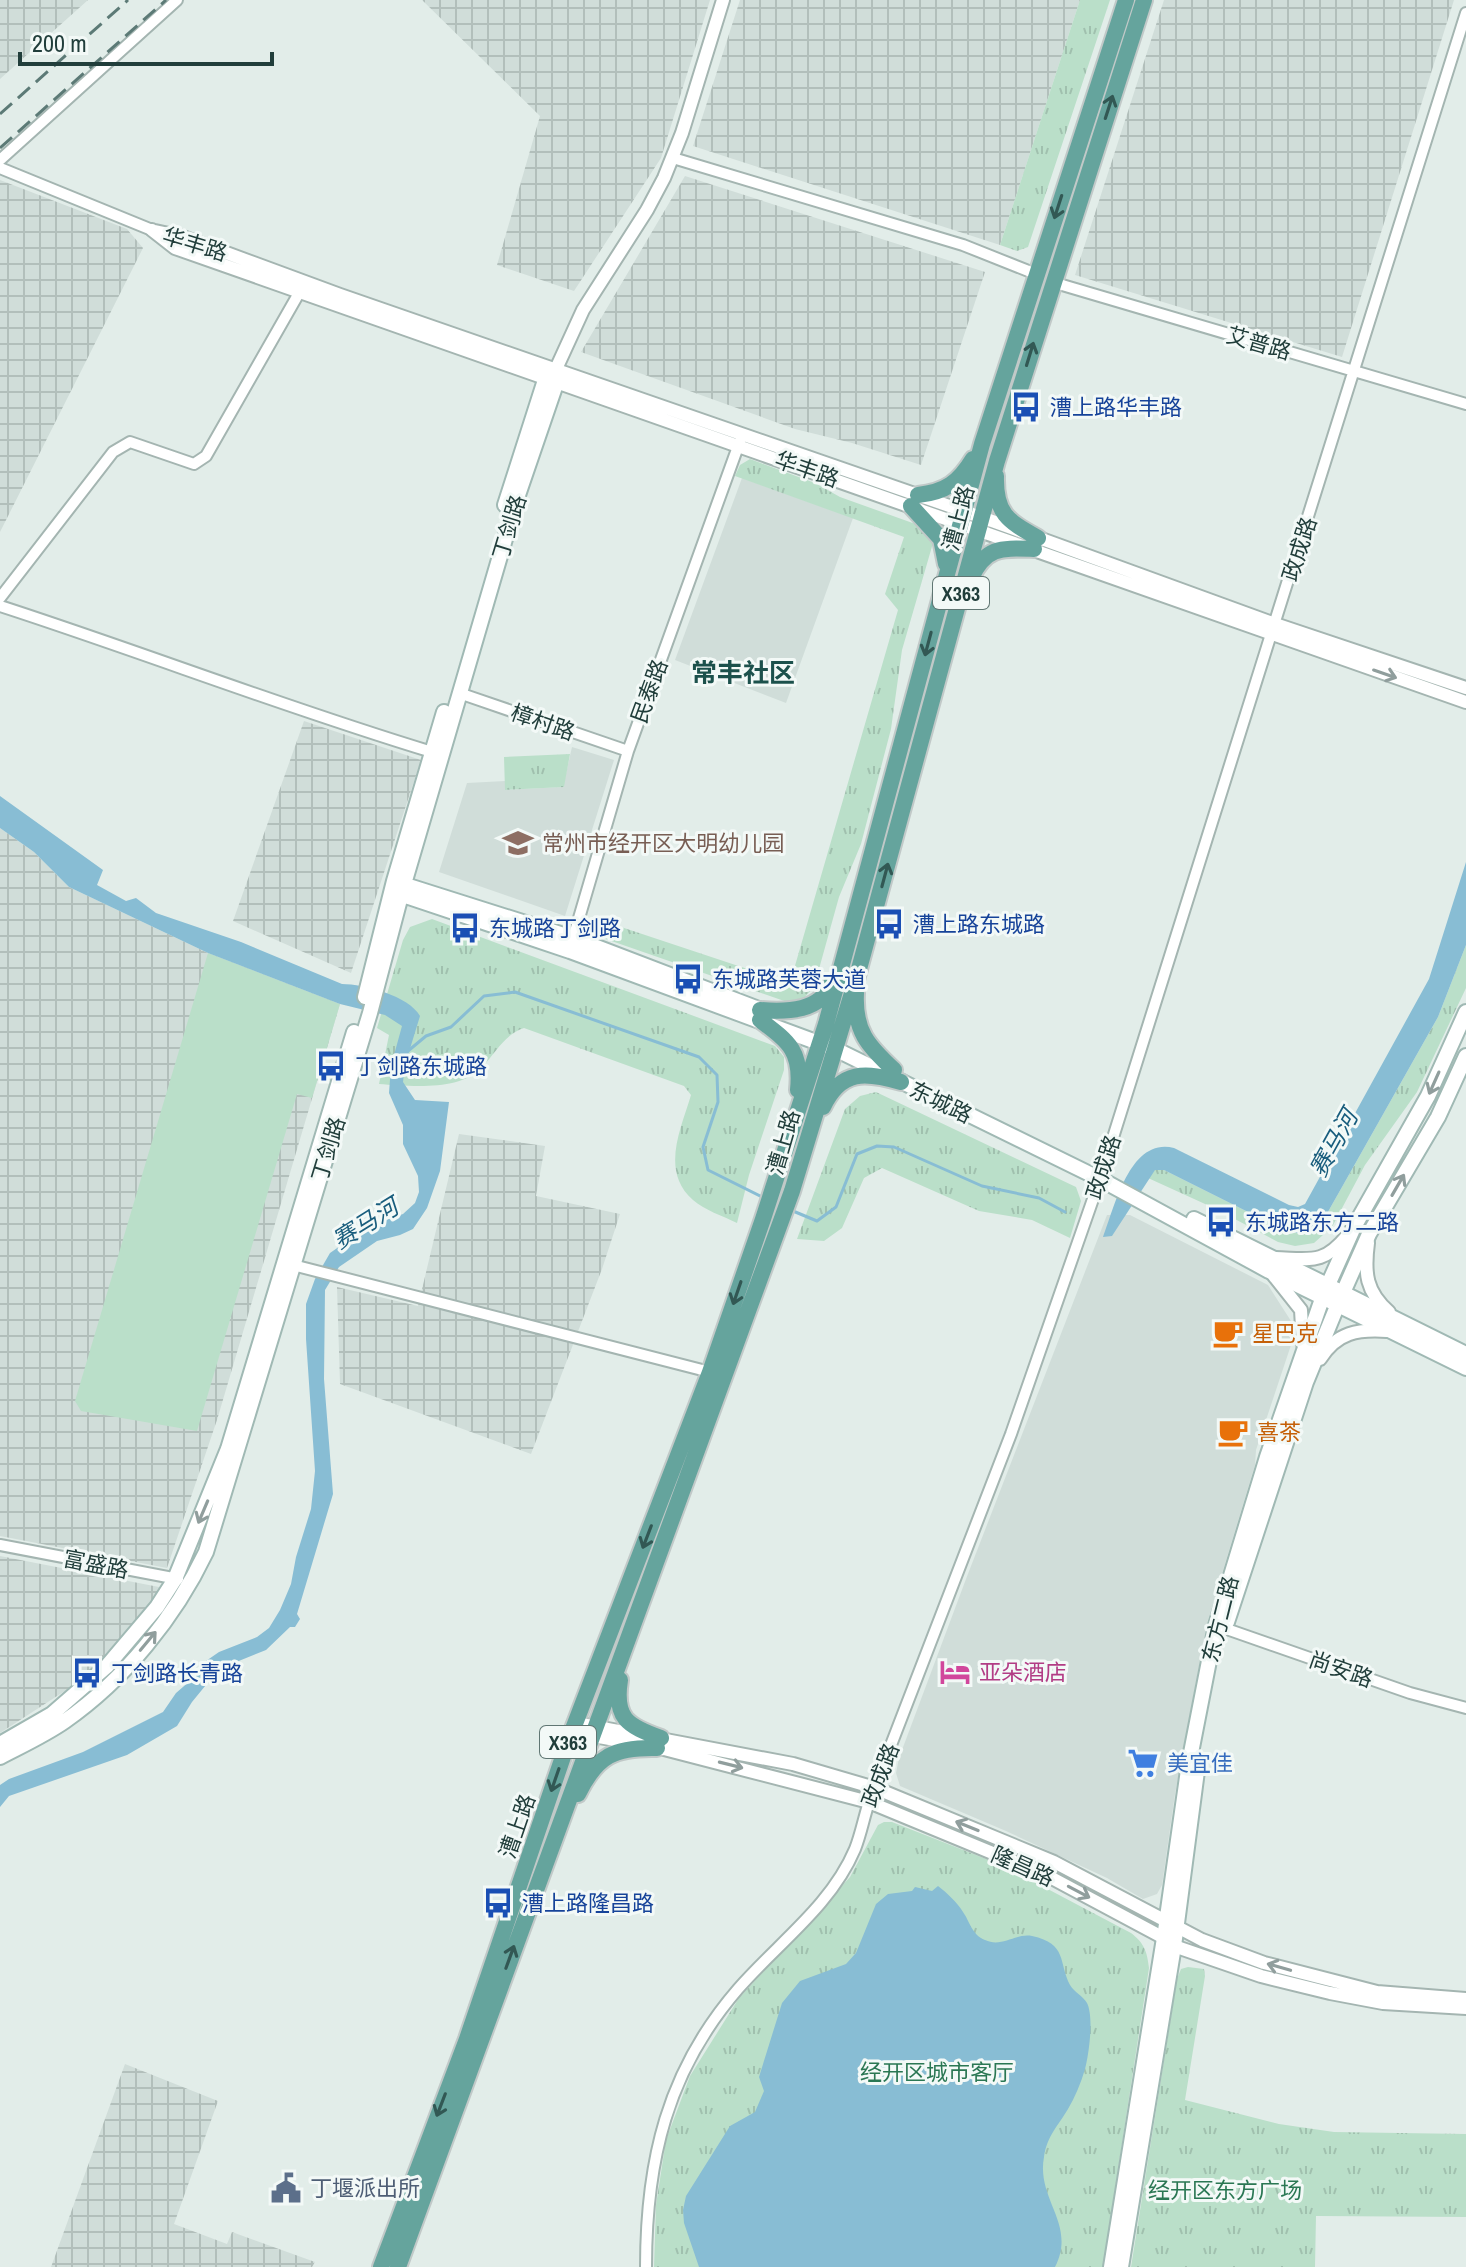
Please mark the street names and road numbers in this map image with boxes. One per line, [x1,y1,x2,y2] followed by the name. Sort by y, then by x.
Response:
[159,220,231,268] street label: 华丰路
[1223,319,1295,367] street label: 艾普路
[771,444,843,494] street label: 华丰路
[935,482,981,554] street label: 漕上路
[485,491,533,563] street label: 丁剑路
[1275,513,1323,585] street label: 政成路
[933,577,989,609] road number: X363
[624,655,674,727] street label: 民泰路
[507,697,579,747] street label: 樟村路
[905,1074,977,1130] street label: 东城路
[759,1106,807,1178] street label: 漕上路
[304,1113,352,1185] street label: 丁剑路
[1079,1131,1127,1203] street label: 政成路
[61,1543,131,1585] street label: 富盛路
[1195,1573,1245,1665] street label: 东方二路
[1305,1644,1377,1694] street label: 尚安路
[540,1726,596,1758] road number: X363
[854,1739,906,1811] street label: 政成路
[492,1790,542,1862] street label: 漕上路
[987,1839,1059,1893] street label: 隆昌路

